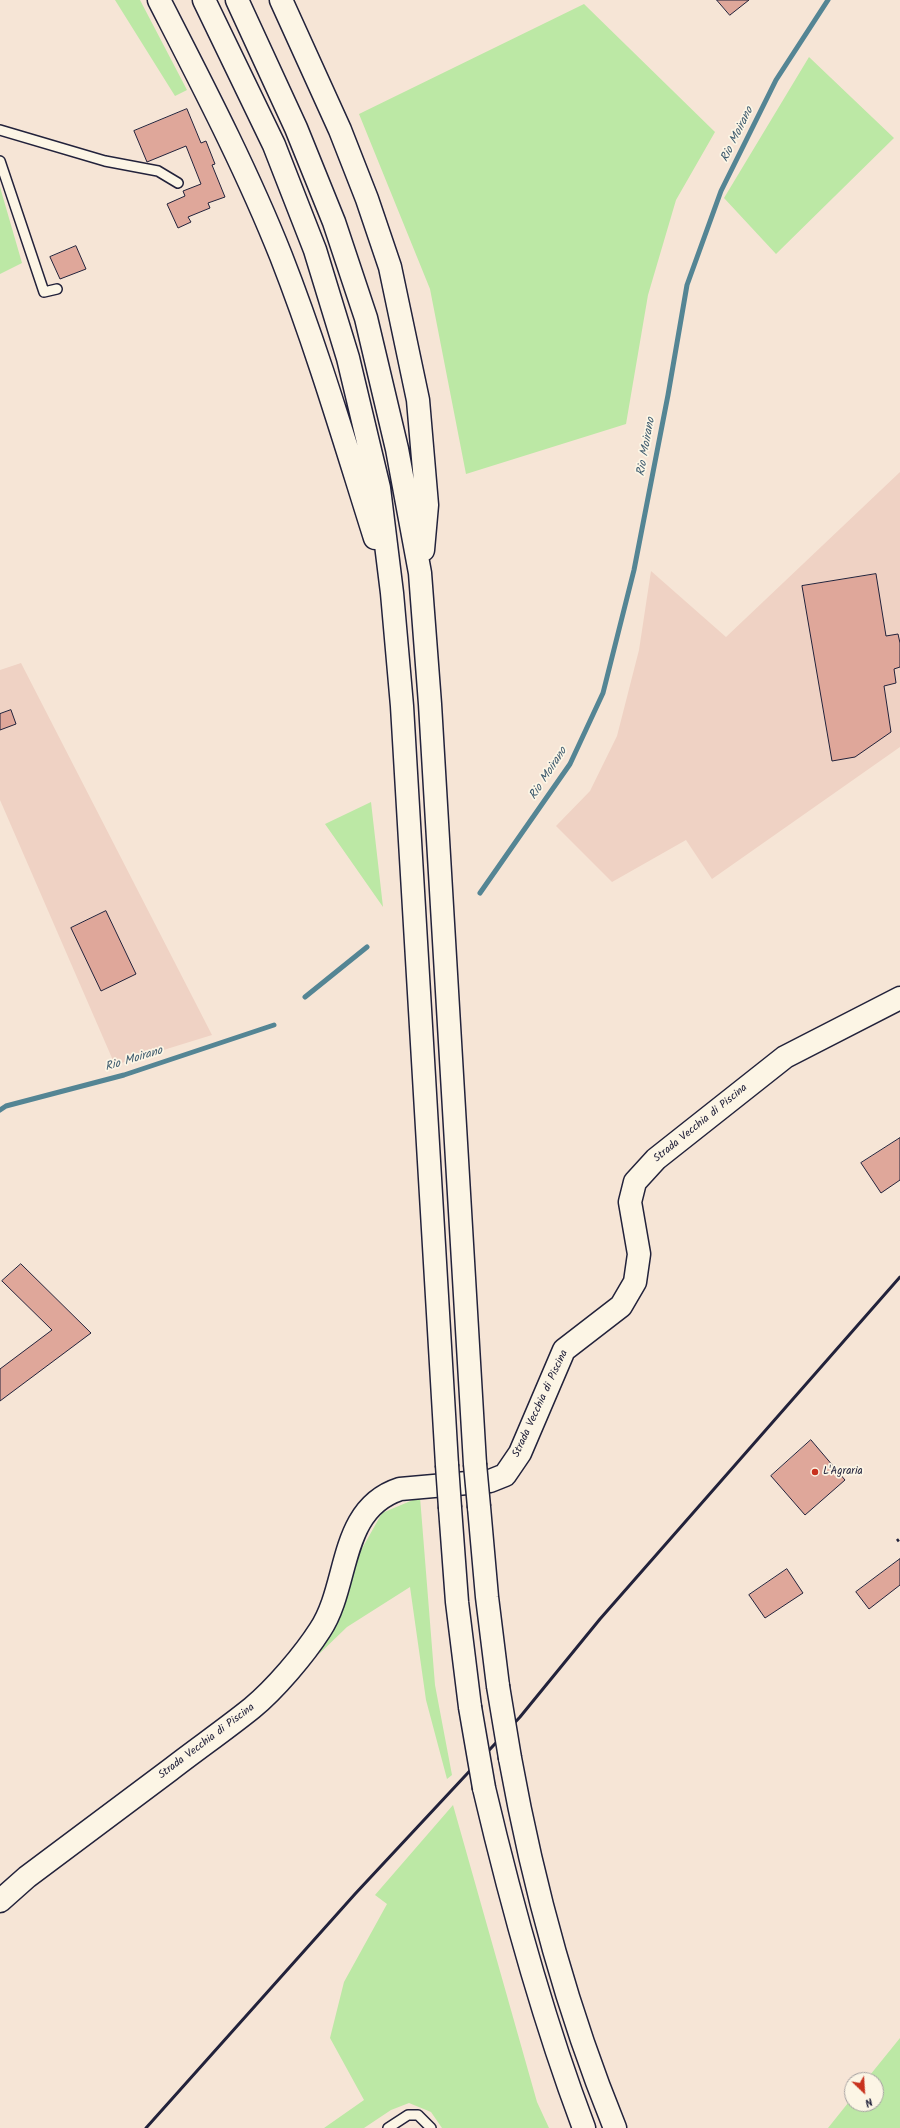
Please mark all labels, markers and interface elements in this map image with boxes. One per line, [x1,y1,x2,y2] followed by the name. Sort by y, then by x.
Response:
[719,105,757,165] water label: Rio Moirano
[635,417,659,477] water label: Rio Moirano
[527,745,571,803] water label: Rio Moirano
[104,1044,164,1076] water label: Rio Moirano
[651,1082,751,1166] street label: Strada Vecchia di Piscina
[510,1348,572,1460] street label: Strada Vecchia di Piscina
[823,1465,863,1479] place label: L'Agraria
[810,1467,820,1477] marker: L'Agraria
[156,1702,258,1782] street label: Strada Vecchia di Piscina
[844,2072,884,2112] north arrow
[862,2092,876,2112] text: N

